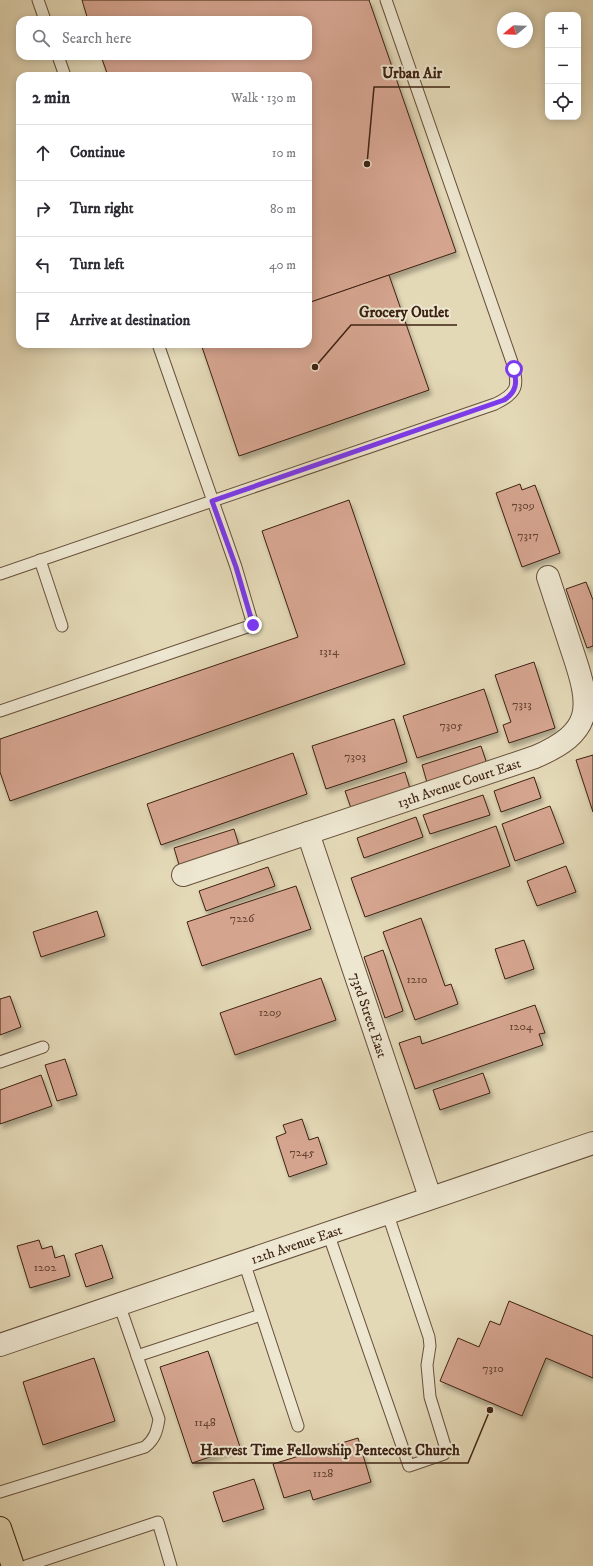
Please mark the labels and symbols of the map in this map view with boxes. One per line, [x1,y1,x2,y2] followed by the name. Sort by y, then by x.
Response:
[497,12,533,48] north arrow
[374,60,450,87] callout: Urban Air
[382,64,443,83] text: Urban Air
[351,298,457,325] callout: Grocery Outlet
[359,303,449,322] text: Grocery Outlet
[505,360,523,378] route start
[511,498,535,513] house number: 7309
[517,528,539,543] house number: 7317
[244,616,262,634] route end
[319,644,340,659] house number: 1314
[512,697,532,712] house number: 7313
[439,718,463,733] house number: 7305
[344,749,366,764] house number: 7303
[395,754,524,813] street label: 13th Avenue Court East
[230,911,255,926] house number: 7226
[345,970,391,1061] street label: 73rd Street East
[406,972,428,987] house number: 1210
[259,1005,281,1020] house number: 1209
[509,1019,534,1034] house number: 1204
[289,1145,315,1160] house number: 7245
[249,1221,345,1269] street label: 12th Avenue East
[34,1260,56,1275] house number: 1202
[482,1361,504,1376] house number: 7310
[194,1415,216,1430] house number: 1148
[192,1436,468,1463] callout: Harvest Time Fellowship Pentecost Church
[200,1441,460,1460] text: Harvest Time Fellowship Pentecost Church
[313,1466,333,1481] house number: 1128

